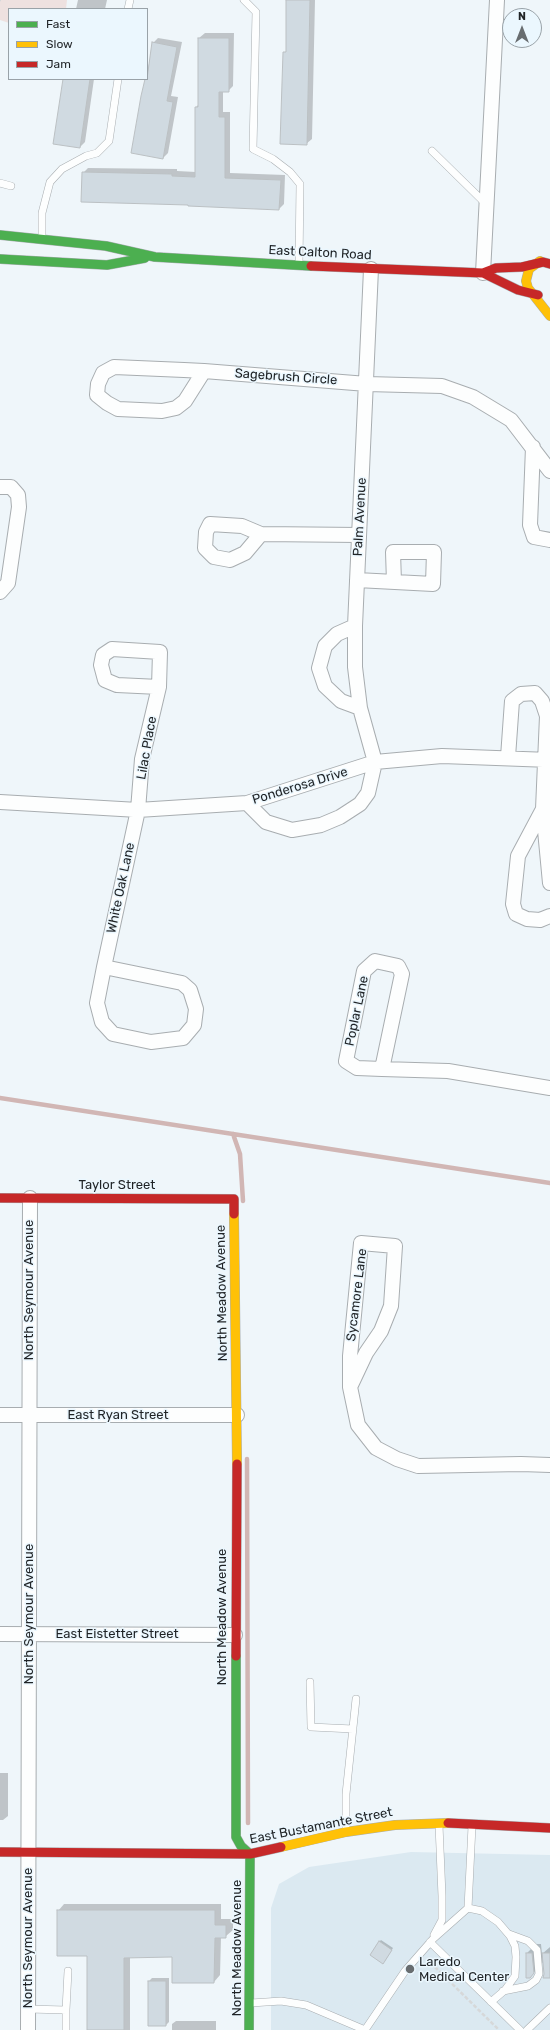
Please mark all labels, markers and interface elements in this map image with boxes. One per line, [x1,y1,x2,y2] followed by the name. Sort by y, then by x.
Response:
[8,8,148,80] legend
[502,8,542,48] north arrow
[518,10,526,23] text: N
[46,17,70,31] text: Fast
[46,37,73,51] text: Slow
[46,57,71,71] text: Jam
[268,243,372,263] street label: East Calton Road
[234,366,338,388] street label: Sagebrush Circle
[350,477,370,557] street label: Palm Avenue
[134,715,160,781] street label: Lilac Place
[250,764,350,808] street label: Ponderosa Drive
[104,841,138,935] street label: White Oak Lane
[342,974,372,1048] street label: Poplar Lane
[79,1177,155,1193] street label: Taylor Street
[21,1220,37,1360] street label: North Seymour Avenue
[213,1225,231,1361] street label: North Meadow Avenue
[344,1248,370,1342] street label: Sycamore Lane
[67,1407,169,1423] street label: East Ryan Street
[21,1544,37,1684] street label: North Seymour Avenue
[214,1549,230,1685] street label: North Meadow Avenue
[55,1626,179,1642] street label: East Eistetter Street
[248,1805,394,1847] street label: East Bustamante Street
[20,1868,36,2008] street label: North Seymour Avenue
[229,1880,245,2016] street label: North Meadow Avenue
[419,1954,509,1985] place label: Laredo Medical Center
[404,1963,416,1975] marker: Laredo Medical Center

